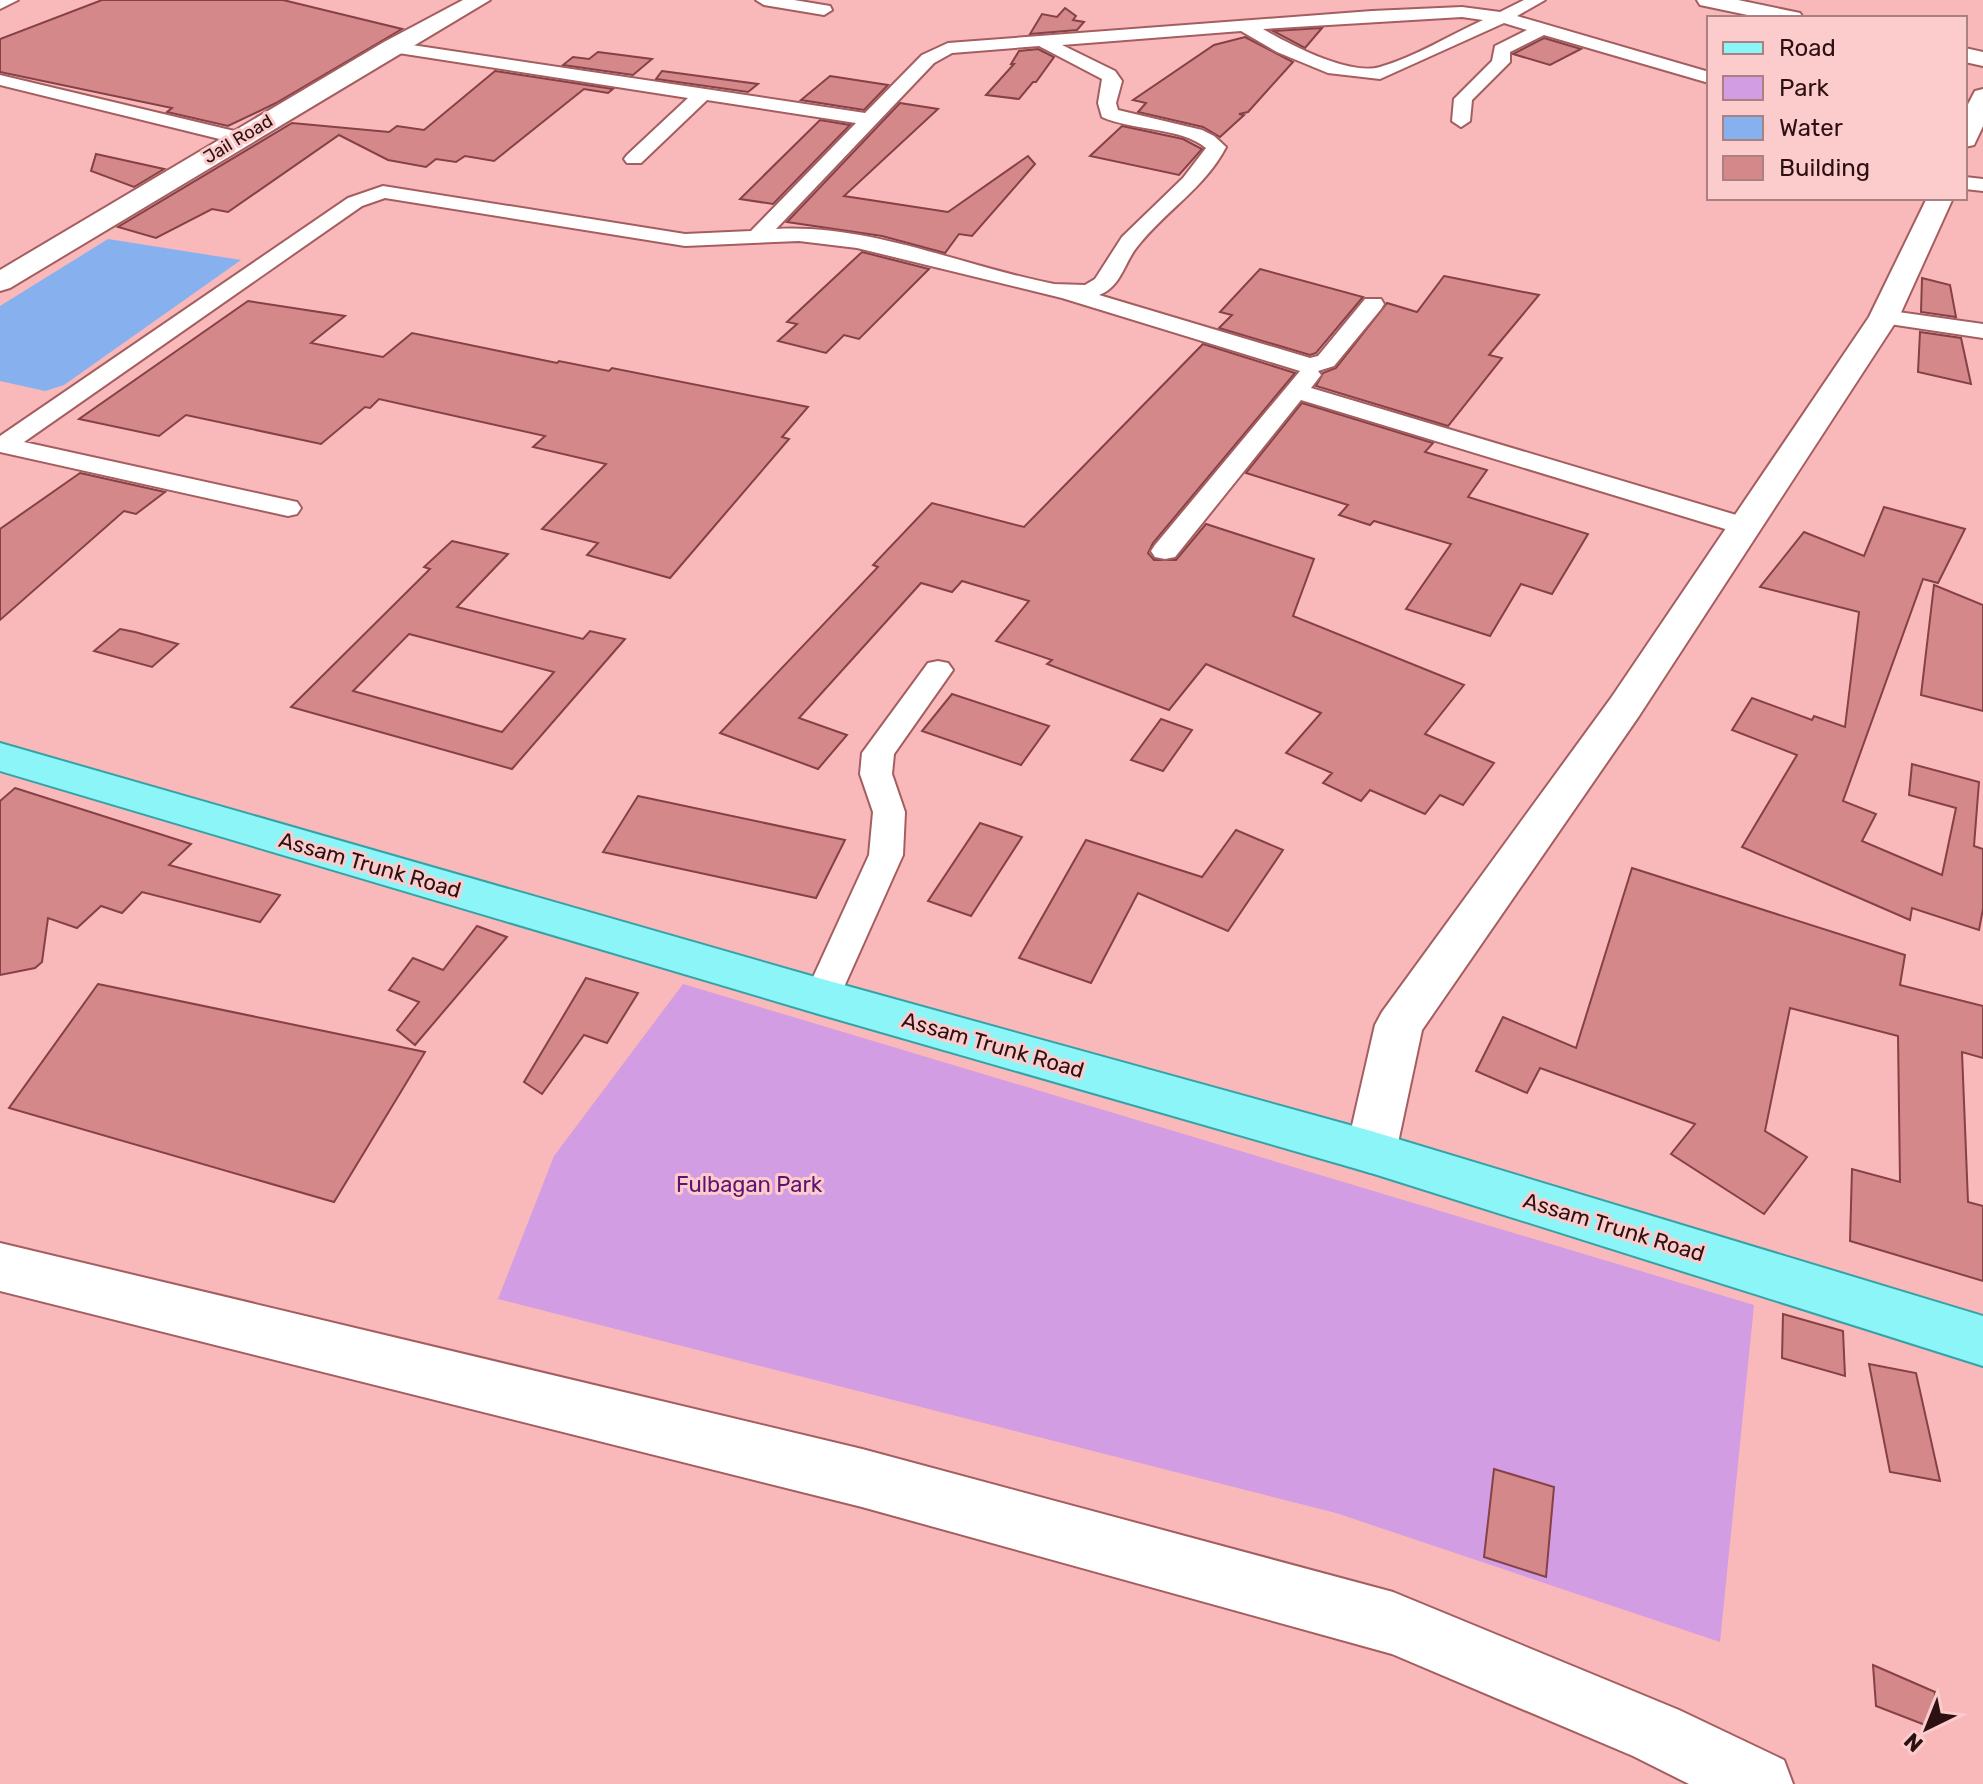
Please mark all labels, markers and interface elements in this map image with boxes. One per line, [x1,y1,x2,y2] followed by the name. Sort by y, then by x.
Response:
[1707,16,1967,200] legend
[1779,34,1836,62] text: Road
[1779,74,1830,102] text: Park
[199,110,277,168] street label: Jail Road
[1779,114,1843,142] text: Water
[1779,154,1870,182] text: Building
[276,826,464,904] street label: Assam Trunk Road
[899,1006,1087,1084] street label: Assam Trunk Road
[676,1171,823,1198] park label: Fulbagan Park
[1520,1187,1708,1267] street label: Assam Trunk Road
[1887,1688,1967,1768] north arrow
[1899,1727,1929,1758] text: N

